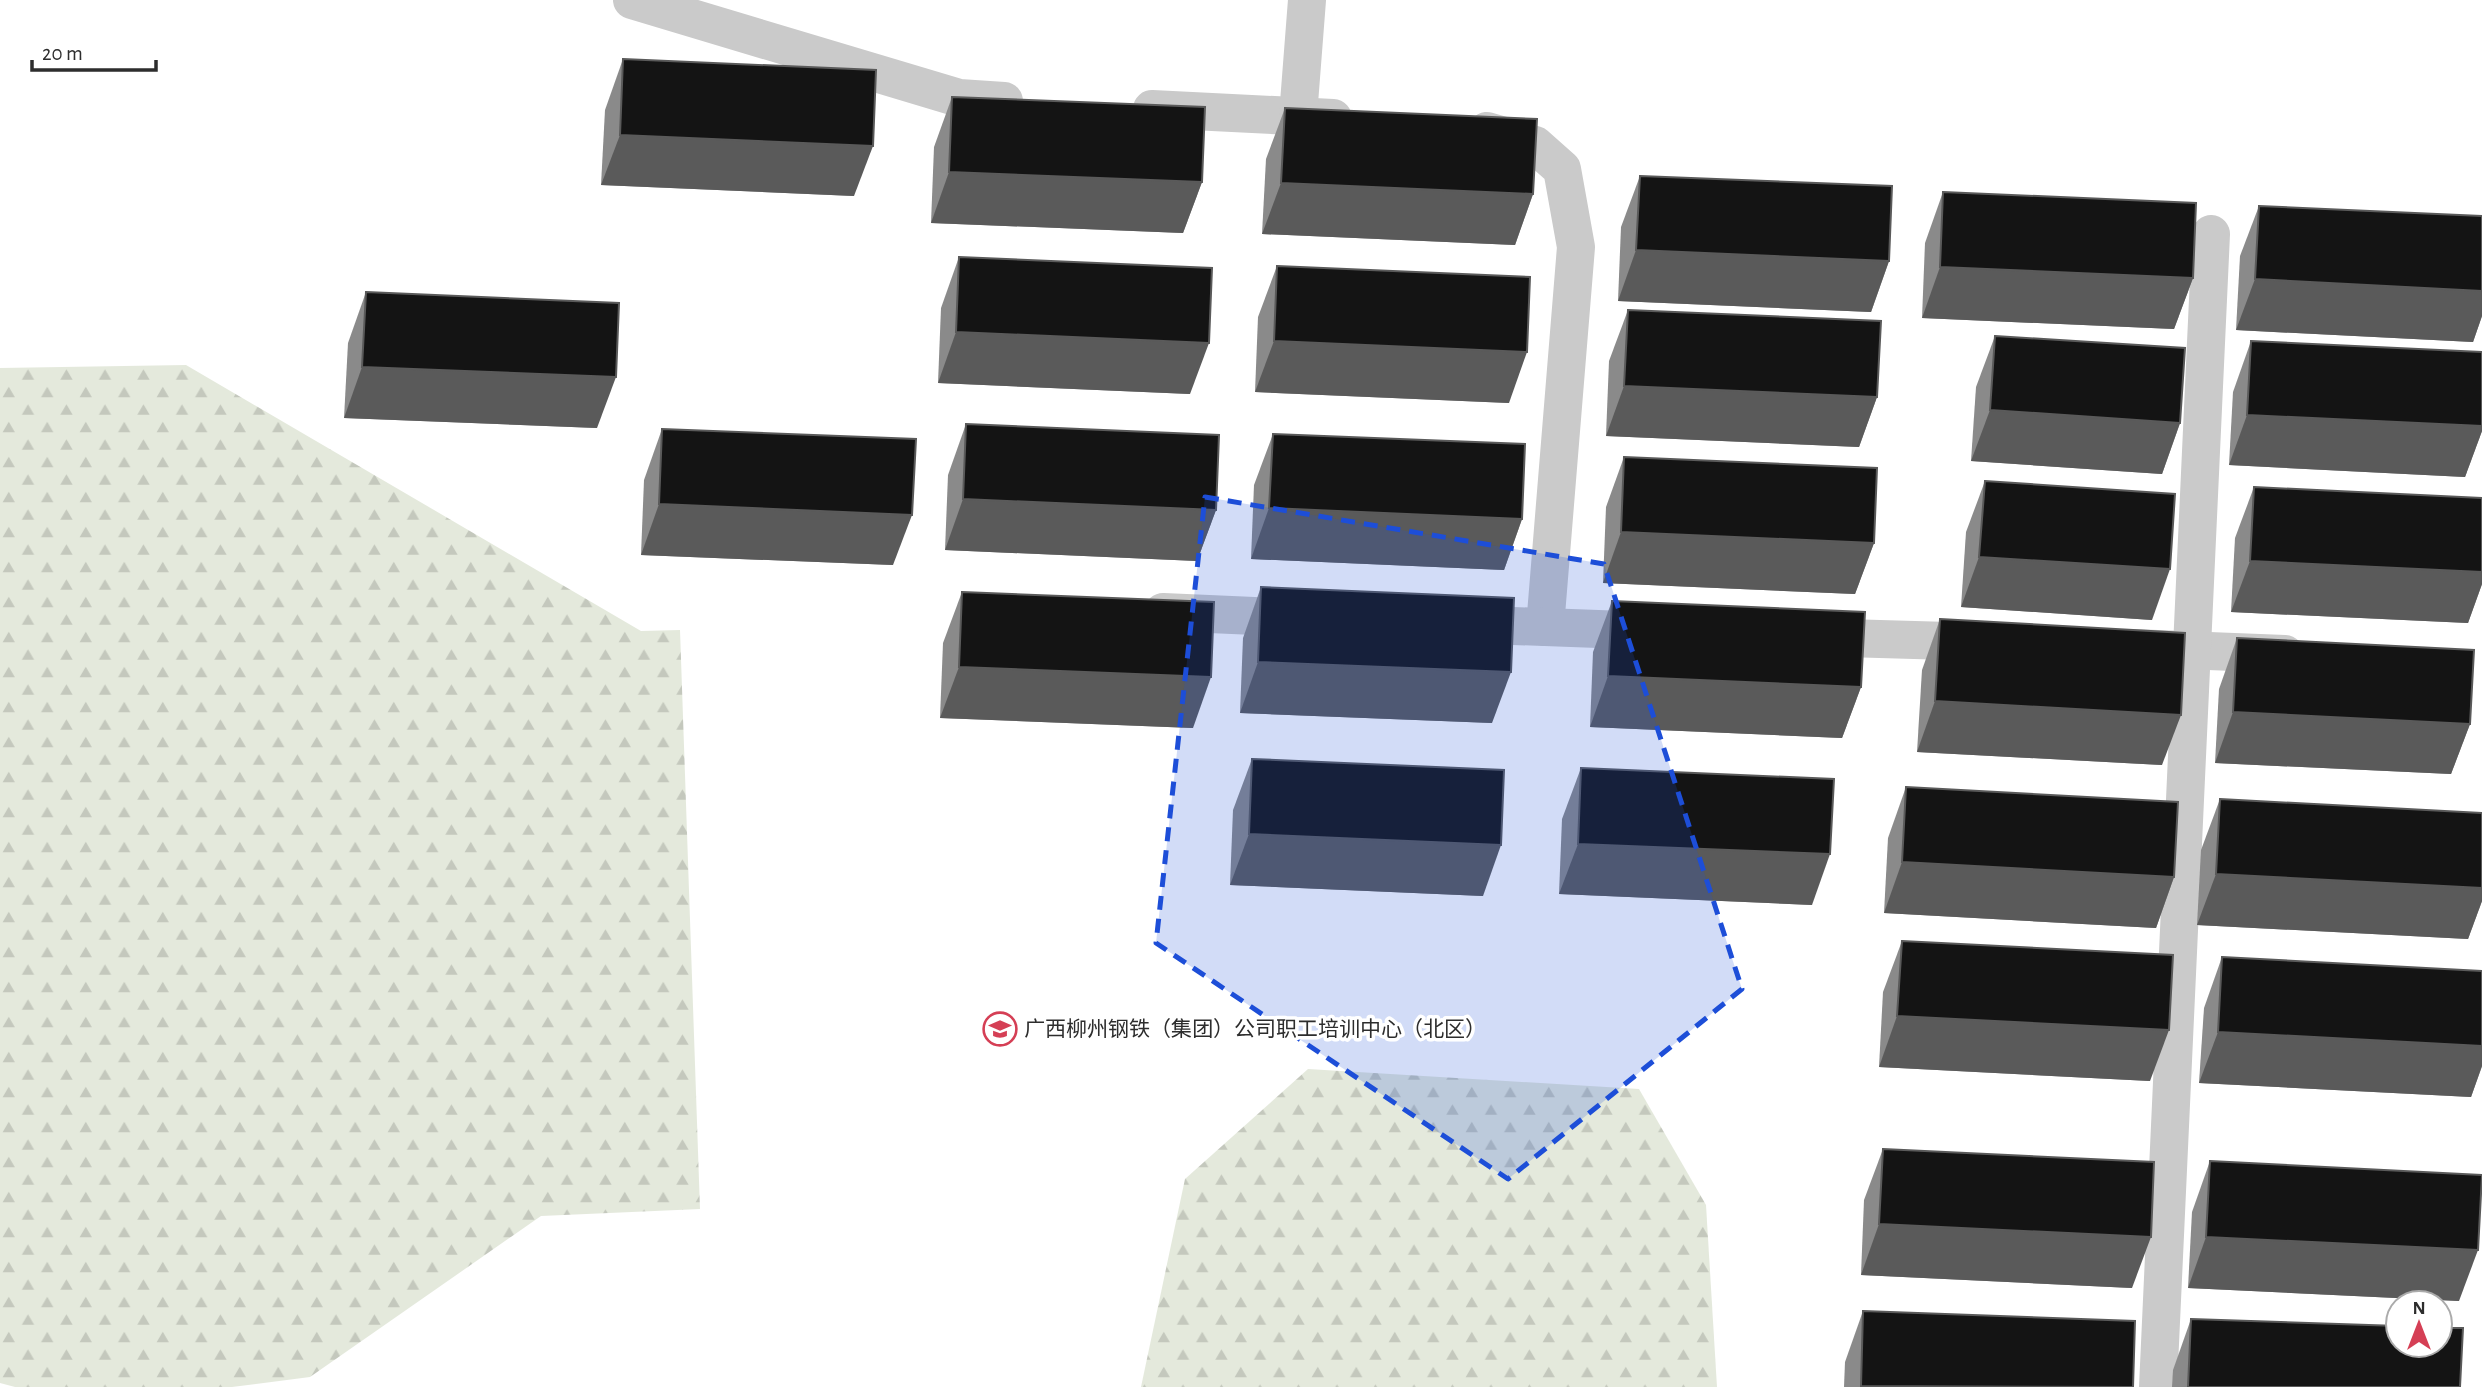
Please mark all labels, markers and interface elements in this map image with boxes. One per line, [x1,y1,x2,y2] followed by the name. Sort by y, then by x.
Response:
[32,28,156,72] scale bar
[42,43,83,64] text: 20 m
[981,1010,1019,1048] school or university icon: 广西柳州钢铁（集团）公司职工培训中心（北区）
[1024,1018,1486,1040] place label: 广西柳州钢铁（集团）公司职工培训中心（北区）
[2384,1289,2454,1359] north arrow
[2412,1299,2426,1318] text: N

